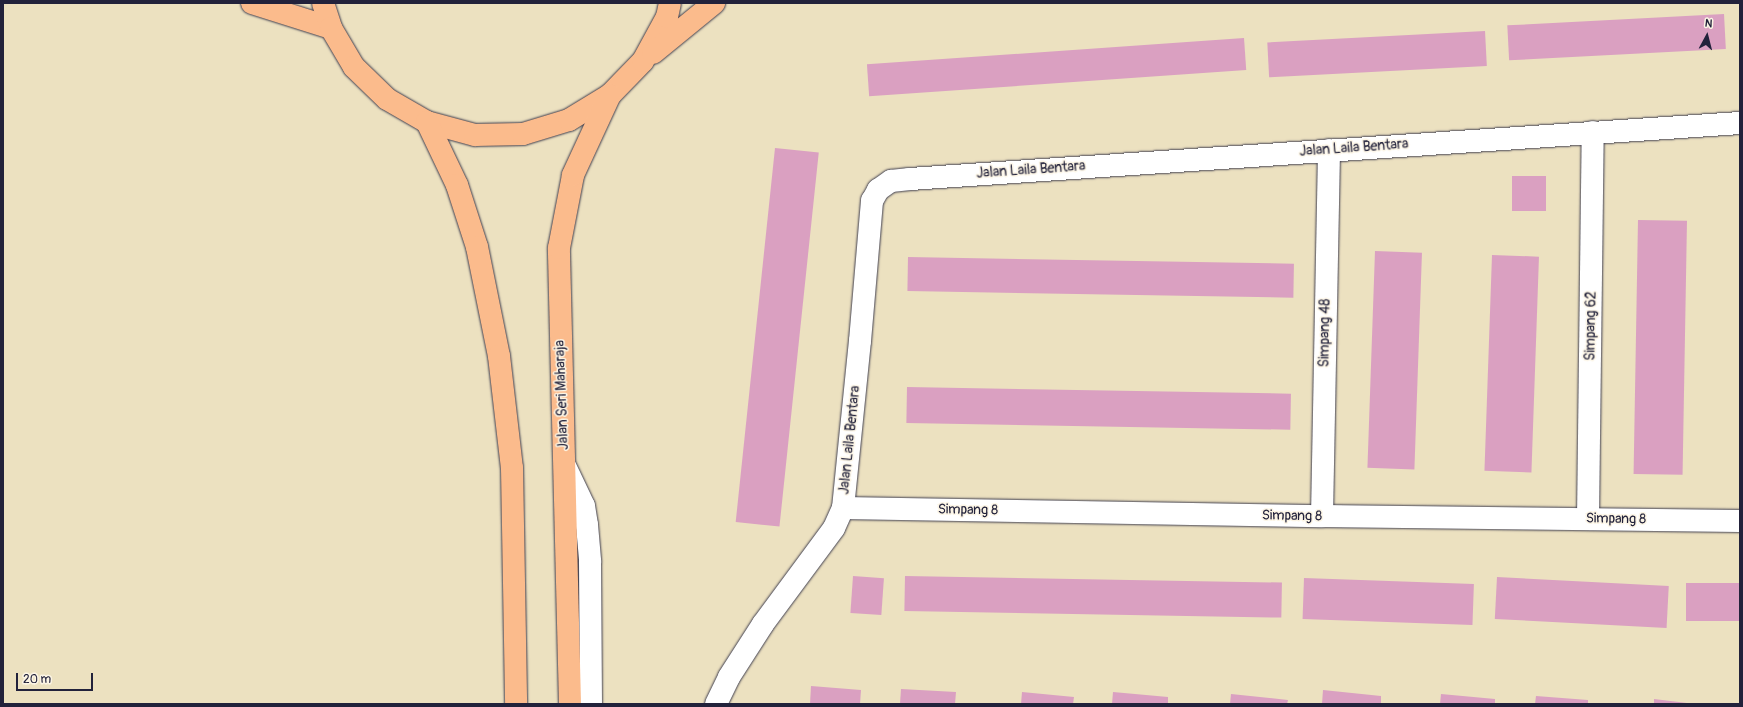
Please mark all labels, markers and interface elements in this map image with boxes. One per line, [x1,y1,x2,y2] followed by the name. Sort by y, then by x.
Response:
[1687,16,1727,56] north arrow
[1704,17,1713,30] text: N
[1299,136,1409,160] street label: Jalan Laila Bentara
[976,158,1086,182] street label: Jalan Laila Bentara
[1582,291,1600,361] street label: Simpang 62
[1316,299,1334,367] street label: Simpang 48
[552,340,572,450] street label: Jalan Seri Maharaja
[836,385,864,495] street label: Jalan Laila Bentara
[938,501,998,519] street label: Simpang 8
[1262,507,1322,525] street label: Simpang 8
[1586,510,1646,528] street label: Simpang 8
[18,665,95,691] scale bar
[23,672,51,687] text: 20 m

